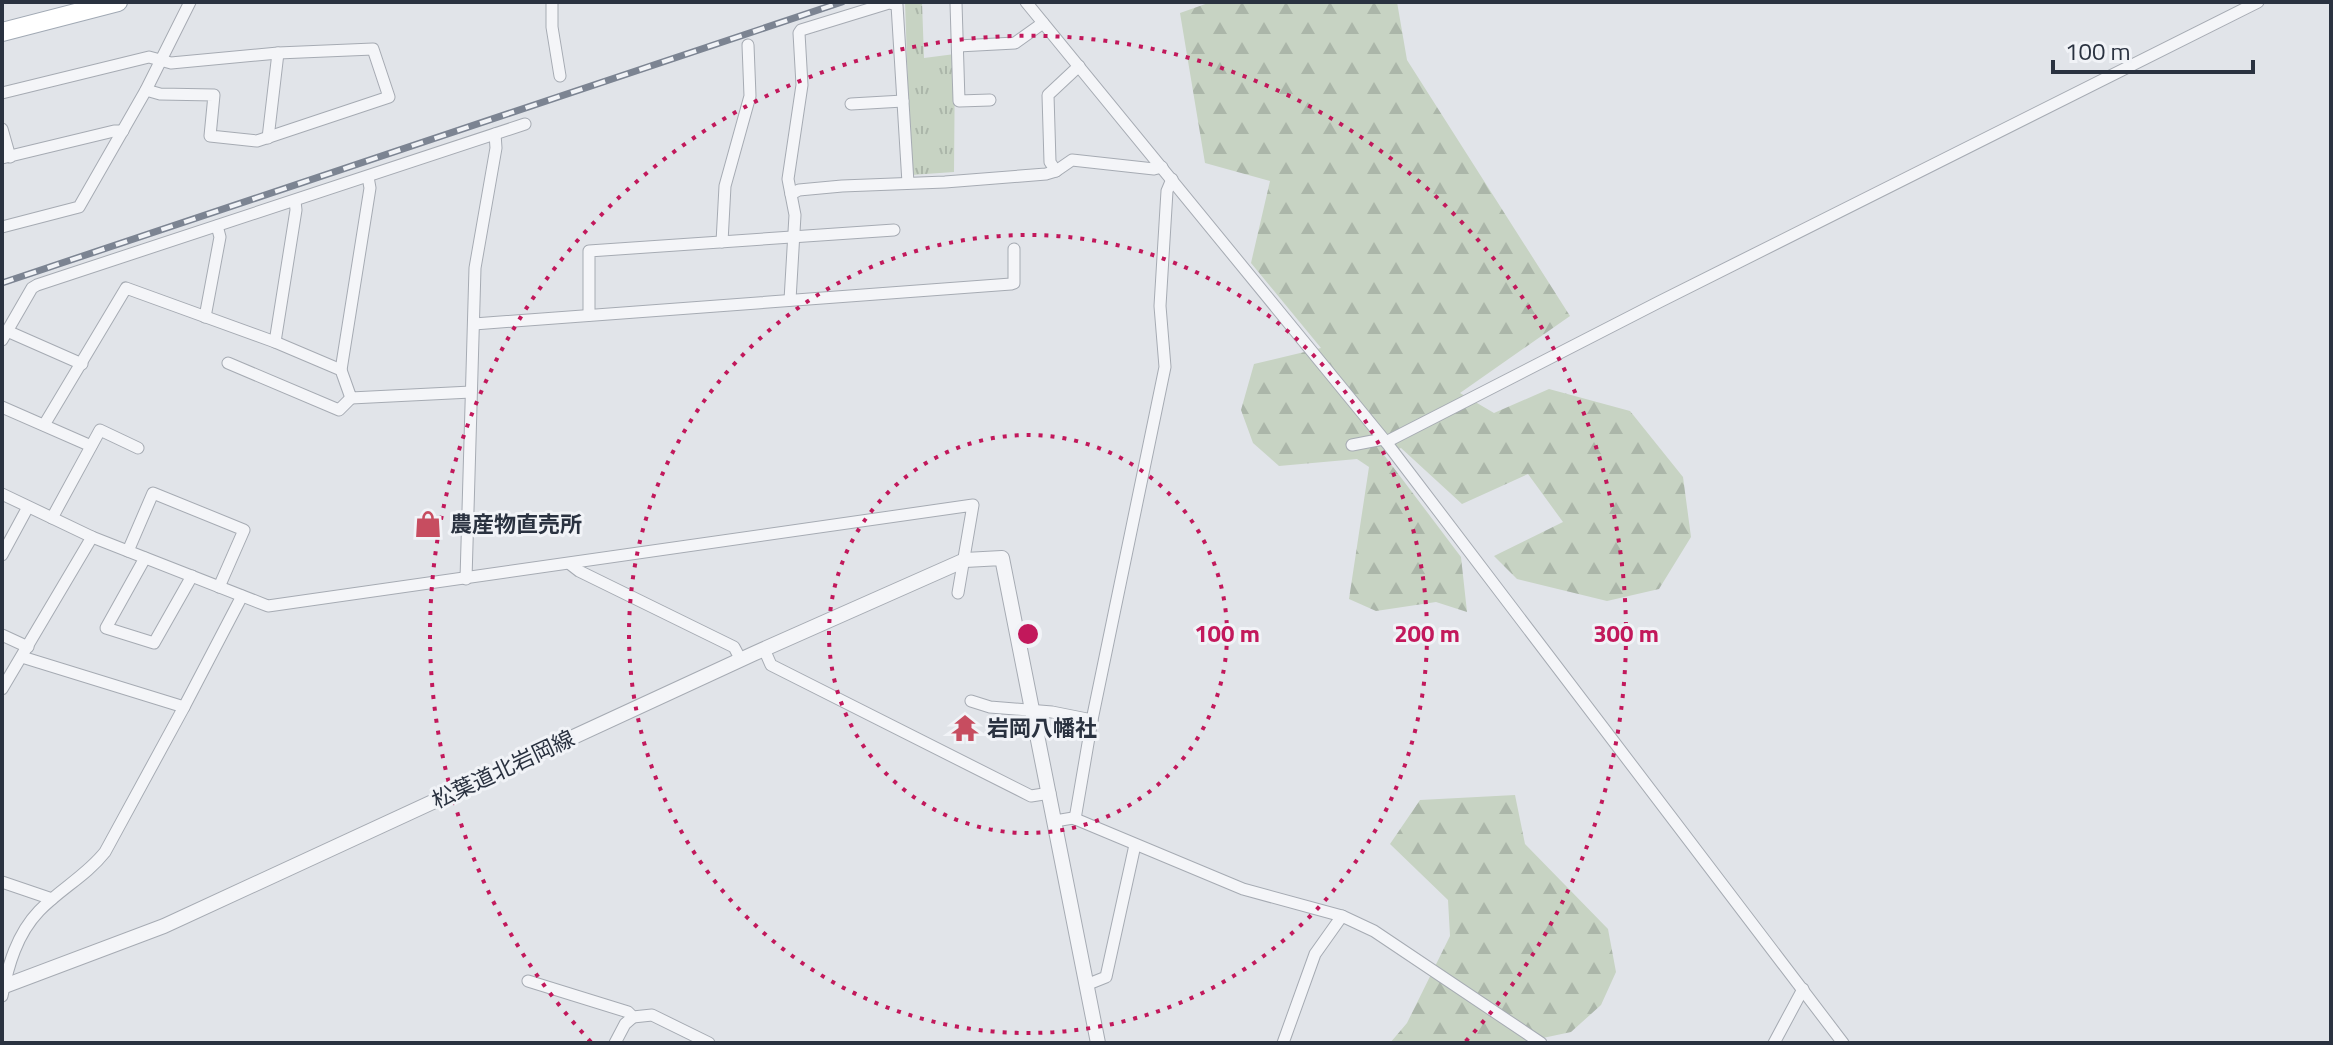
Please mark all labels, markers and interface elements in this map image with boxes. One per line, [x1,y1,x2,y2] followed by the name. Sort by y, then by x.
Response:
[2053,24,2253,74] scale bar
[2065,33,2131,69] text: 100 m
[450,507,582,541] place label: 農産物直売所
[413,509,443,539] shop icon: 農産物直売所
[1194,615,1260,651] text: 100 m
[1394,615,1460,651] text: 200 m
[1593,615,1659,651] text: 300 m
[1014,620,1042,648] centre of rings
[987,711,1097,745] place label: 岩岡八幡社
[950,713,980,743] temple icon: 岩岡八幡社
[426,721,580,817] street label: 松葉道北岩岡線

